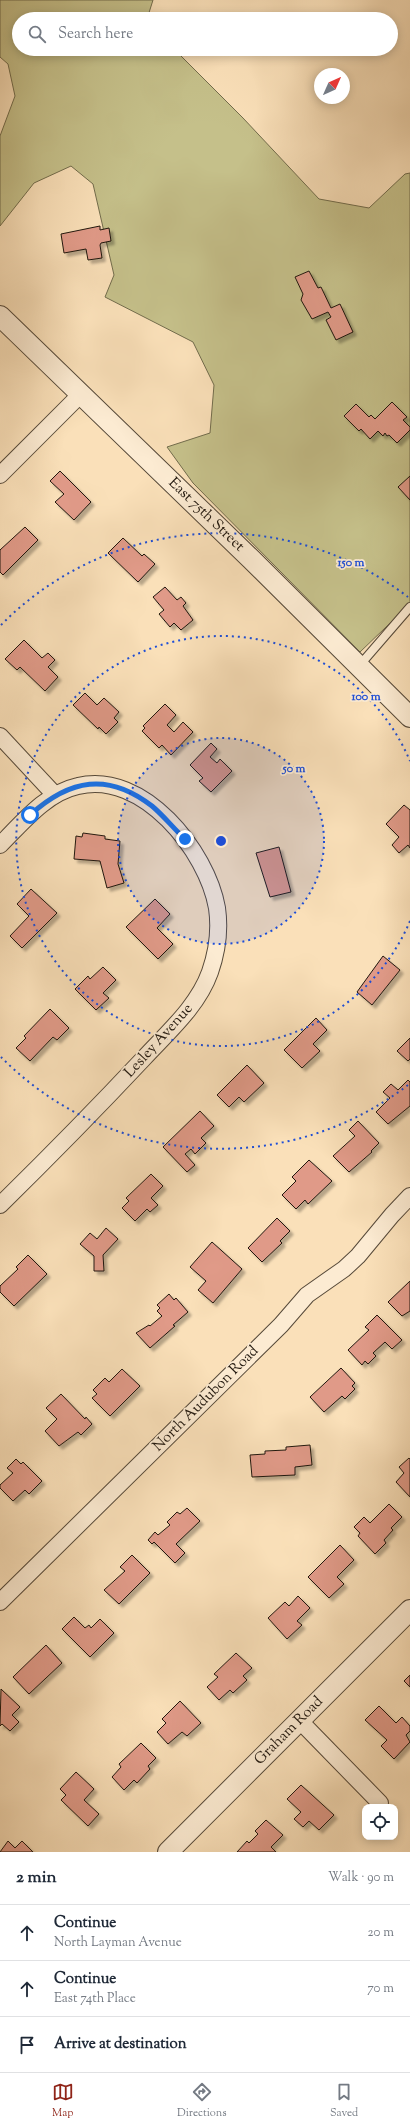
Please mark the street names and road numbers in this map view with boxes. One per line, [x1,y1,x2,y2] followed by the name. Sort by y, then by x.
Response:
[163,473,249,557] street label: East 75th Street
[120,999,198,1083] street label: Lesley Avenue
[148,1341,264,1457] street label: North Audubon Road
[250,1691,329,1770] street label: Graham Road

